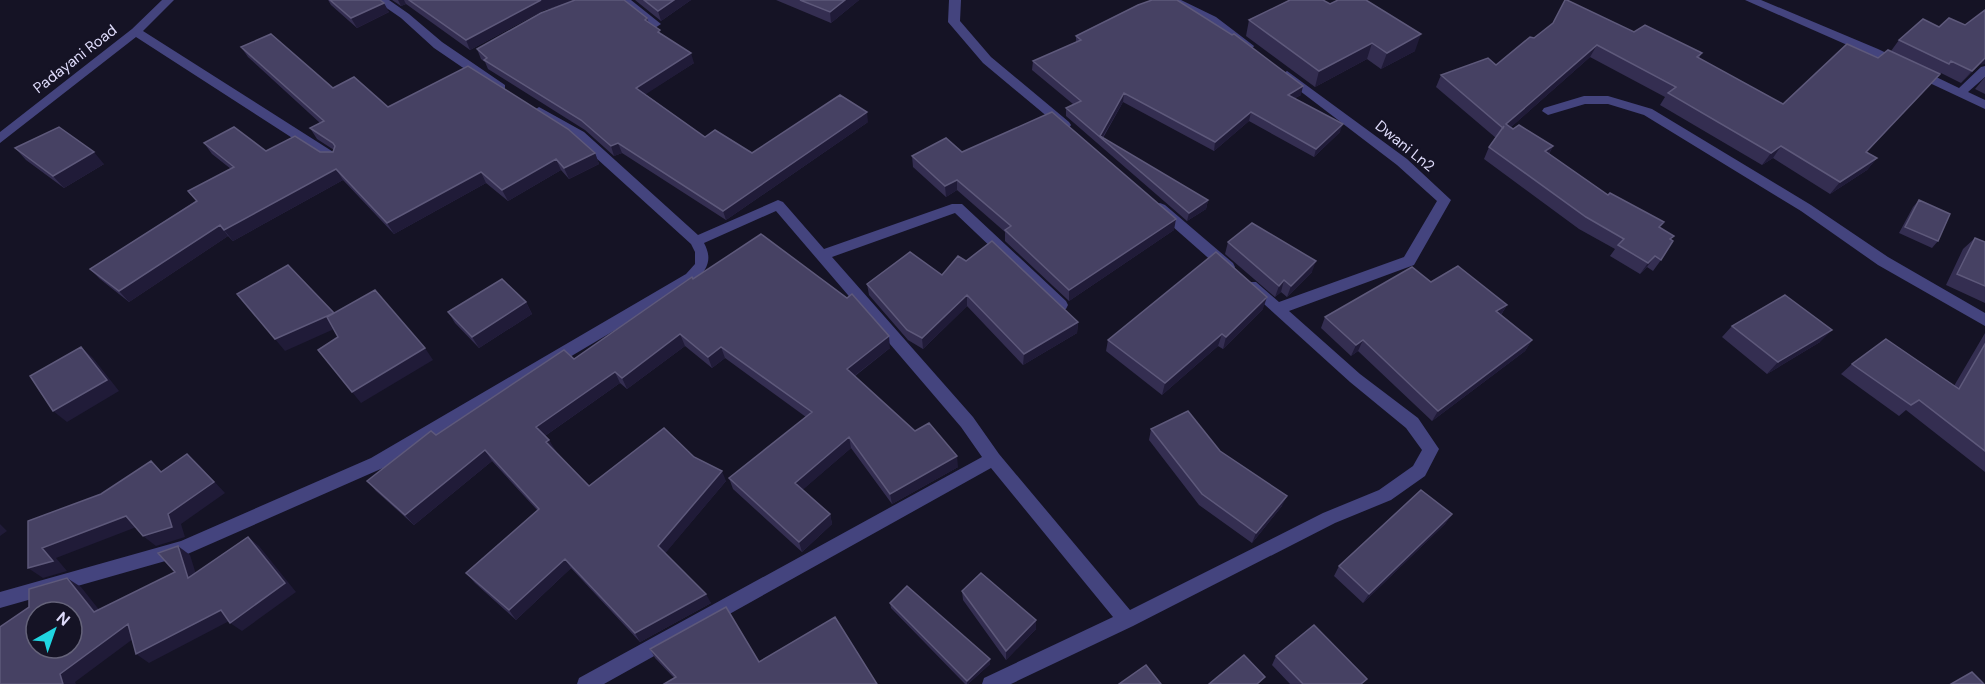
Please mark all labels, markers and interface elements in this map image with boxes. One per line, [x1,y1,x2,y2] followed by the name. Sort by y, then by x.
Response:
[29,20,121,98] street label: Padayani Road
[1371,116,1439,176] street label: Dwani Ln2
[24,600,84,660] north arrow
[52,607,75,631] text: N

